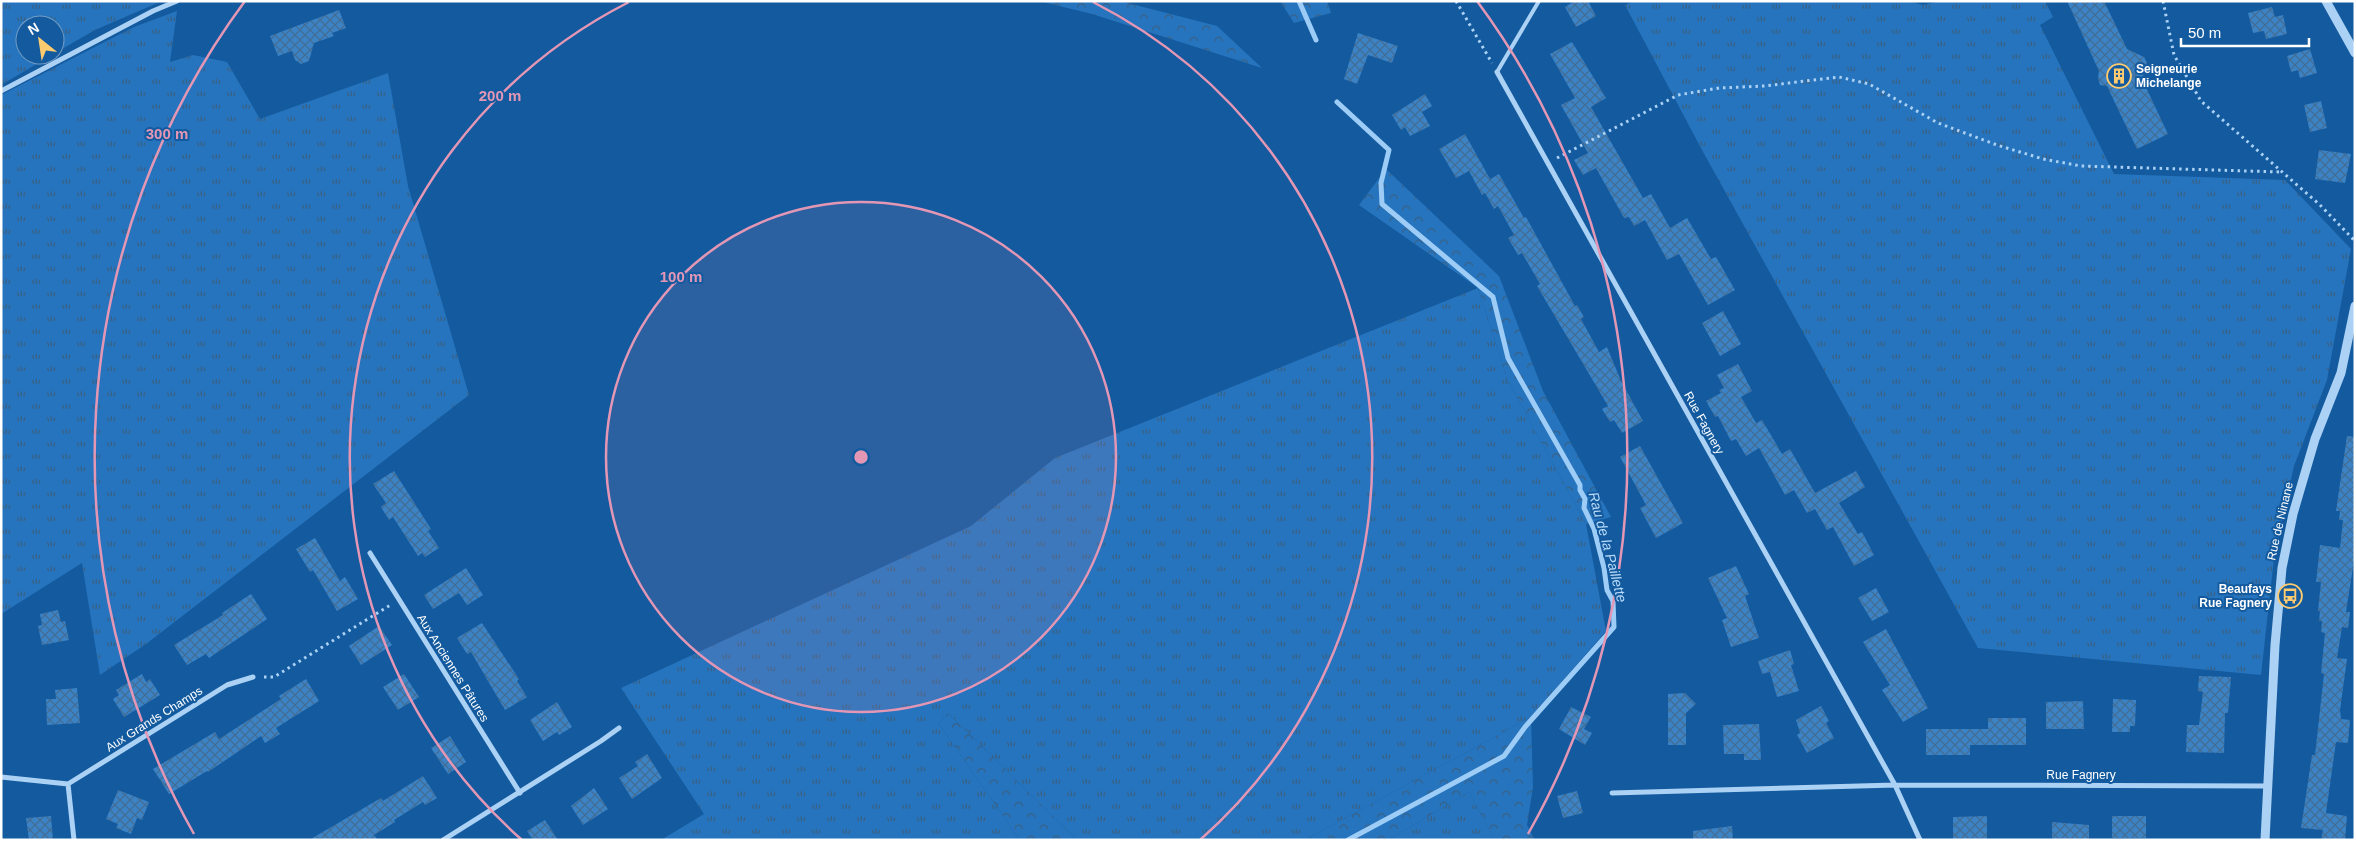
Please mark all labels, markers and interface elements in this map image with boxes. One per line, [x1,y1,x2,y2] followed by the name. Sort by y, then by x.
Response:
[15,15,65,65] north arrow
[2181,15,2308,47] scale bar
[25,19,42,38] text: N
[2188,24,2221,41] text: 50 m
[2136,62,2202,90] place label: Seigneurie Michelange
[2106,63,2132,89] building icon: Seigneurie Michelange
[479,87,521,104] text: 200 m
[146,125,188,142] text: 300 m
[660,268,702,285] text: 100 m
[1681,389,1727,457] street label: Rue Fagnery
[852,448,870,466] centre of rings
[2264,480,2296,562] street label: Rue de Ninane
[1586,490,1630,604] water label: Rau de la Paillette
[2199,582,2272,610] place label: Beaufays Rue Fagnery
[2277,583,2303,609] bus stop icon: Beaufays Rue Fagnery
[414,612,492,724] street label: Aux Anciennes Pâtures
[103,684,205,754] street label: Aux Grands Champs
[2046,768,2116,782] street label: Rue Fagnery

